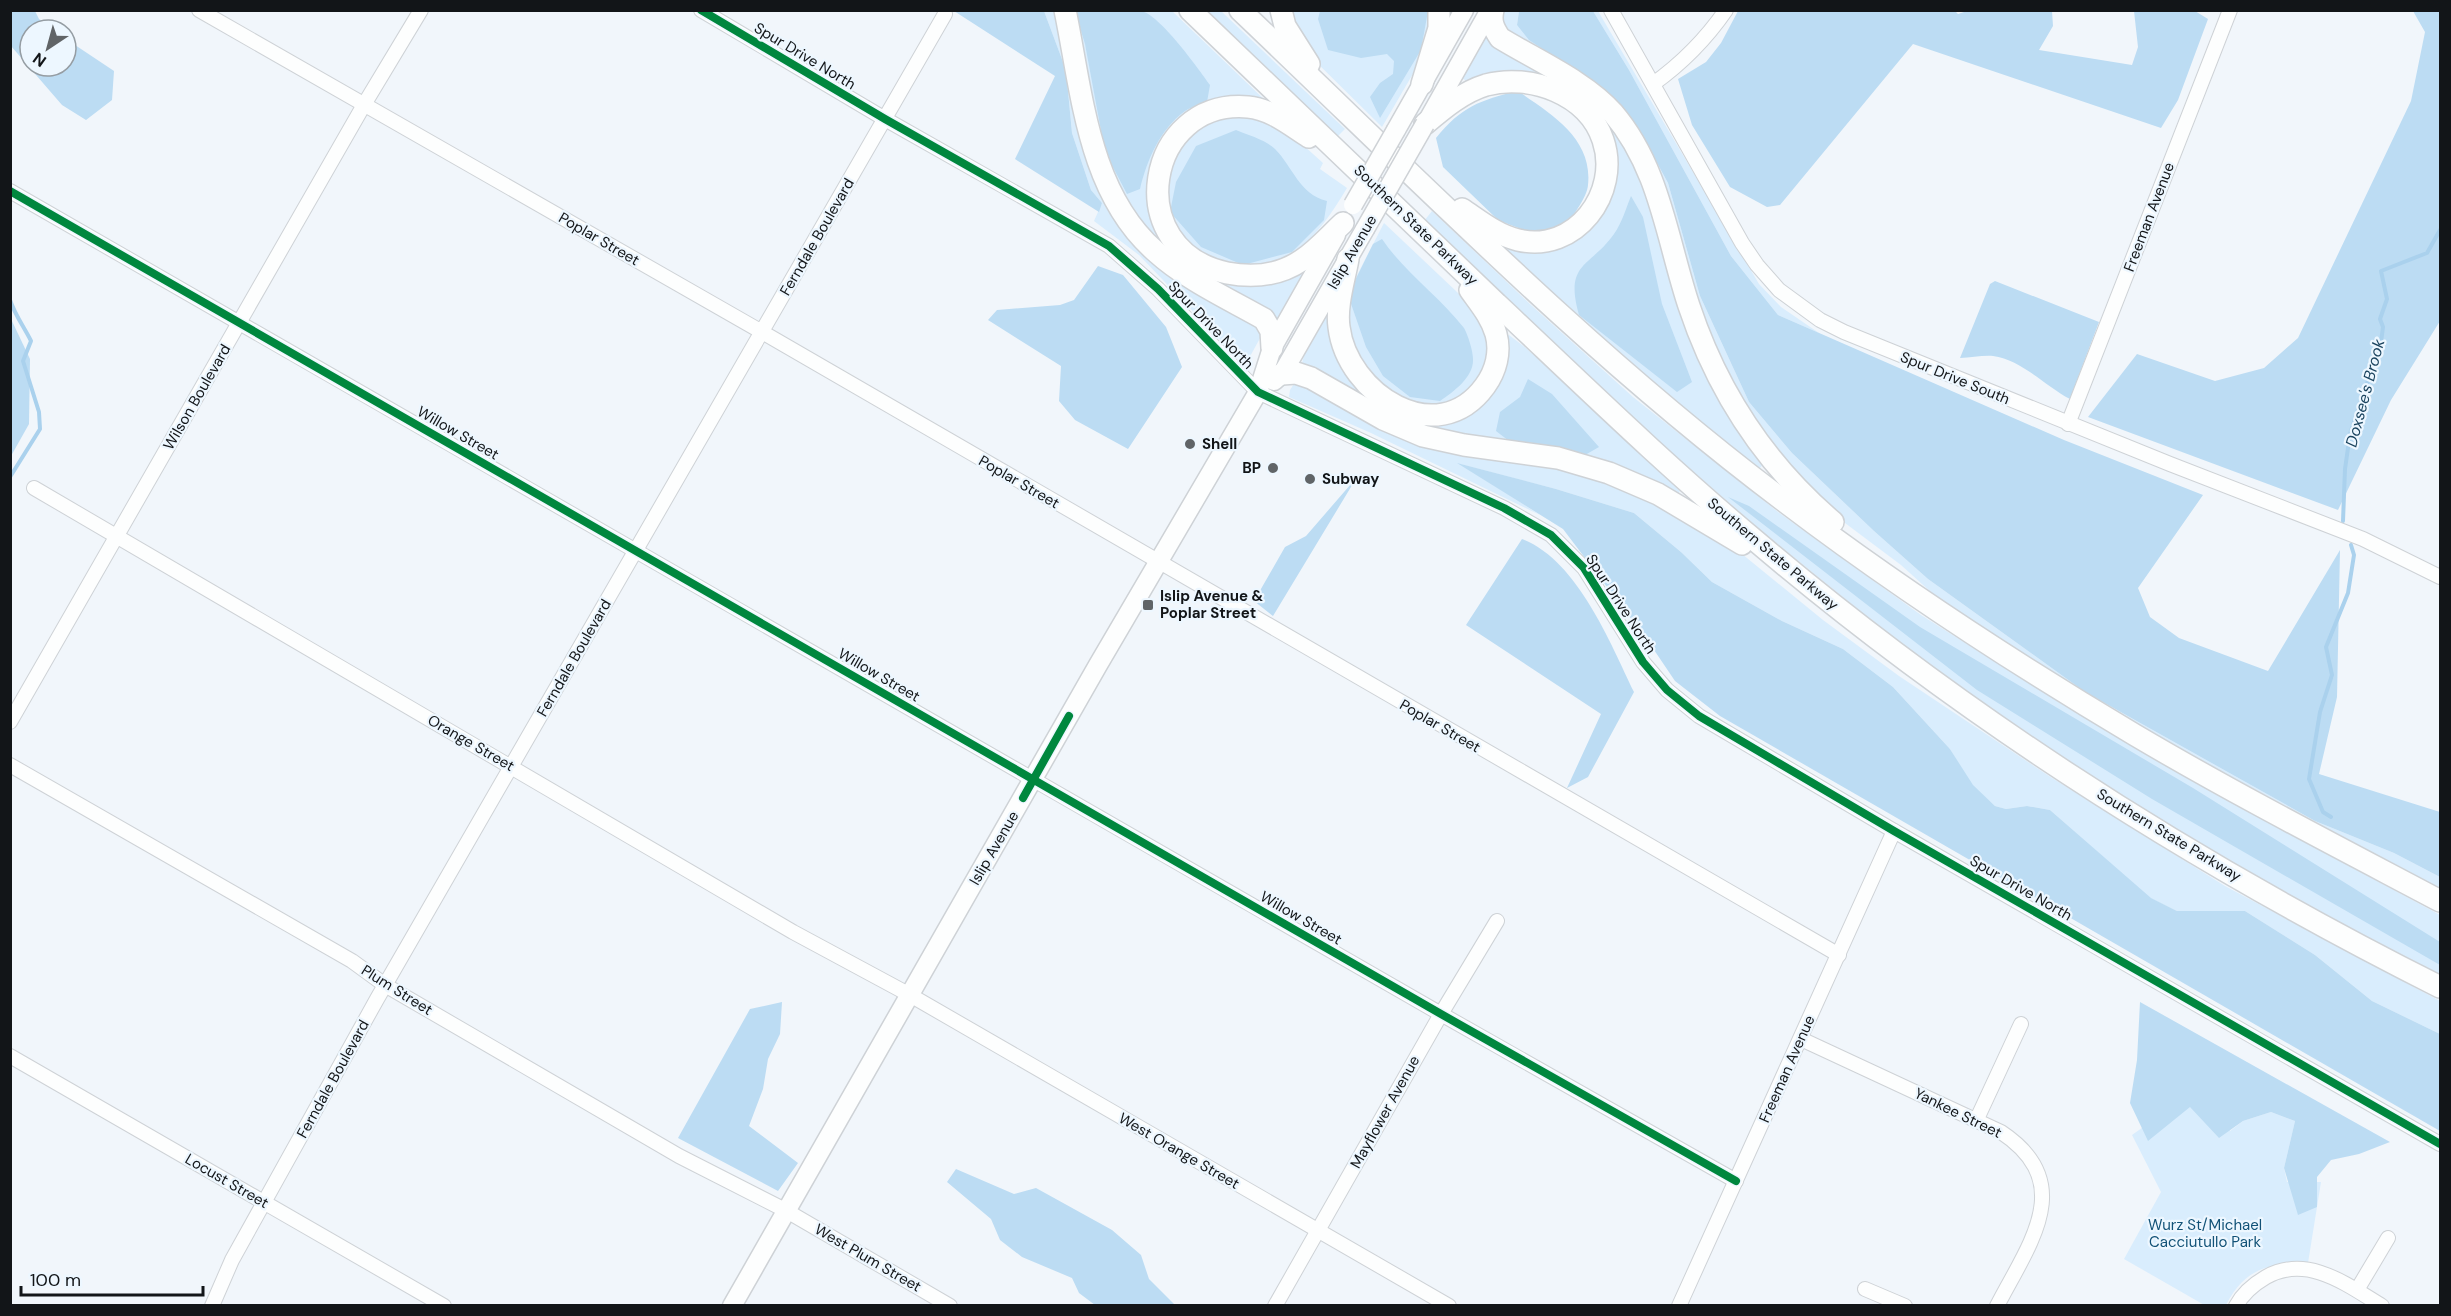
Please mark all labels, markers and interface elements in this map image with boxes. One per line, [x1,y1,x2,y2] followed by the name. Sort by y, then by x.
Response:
[18,18,78,78] north arrow
[751,18,859,94] street label: Spur Drive North
[29,48,50,72] text: N
[1350,160,1483,290] street label: Southern State Parkway
[2119,160,2179,274] street label: Freeman Avenue
[775,175,859,299] street label: Ferndale Boulevard
[555,208,643,270] street label: Poplar Street
[1323,211,1381,293] street label: Islip Avenue
[1164,277,1258,373] street label: Spur Drive North
[2340,336,2390,449] water label: Doxsee's Brook
[159,340,235,454] street label: Wilson Boulevard
[1897,347,2013,409] street label: Spur Drive South
[413,401,503,465] street label: Willow Street
[1202,434,1237,454] place label: Shell
[1183,437,1197,451] marker: Shell
[975,451,1063,513] street label: Poplar Street
[1242,458,1261,478] place label: BP
[1266,461,1280,475] marker: BP
[1322,469,1379,489] place label: Subway
[1303,472,1317,486] marker: Subway
[1703,493,1843,615] street label: Southern State Parkway
[1581,550,1661,658] street label: Spur Drive North
[1160,586,1264,623] place label: Islip Avenue & Poplar Street
[532,596,616,720] street label: Ferndale Boulevard
[1141,598,1155,612] marker: Islip Avenue & Poplar Street
[834,643,924,707] street label: Willow Street
[1396,695,1484,757] street label: Poplar Street
[424,710,518,776] street label: Orange Street
[2093,784,2245,886] street label: Southern State Parkway
[965,807,1023,889] street label: Islip Avenue
[1966,851,2076,925] street label: Spur Drive North
[1256,886,1346,950] street label: Willow Street
[358,960,437,1020] street label: Plum Street
[1754,1012,1820,1126] street label: Freeman Avenue
[292,1016,374,1142] street label: Ferndale Boulevard
[1346,1052,1424,1172] street label: Mayflower Avenue
[1911,1083,2005,1143] street label: Yankee Street
[1115,1108,1243,1194] street label: West Orange Street
[182,1149,272,1213] street label: Locust Street
[2148,1215,2262,1252] park label: Wurz St/Michael Cacciutullo Park
[811,1219,925,1297] street label: West Plum Street
[21,1259,202,1297] scale bar
[30,1268,81,1292] text: 100 m

